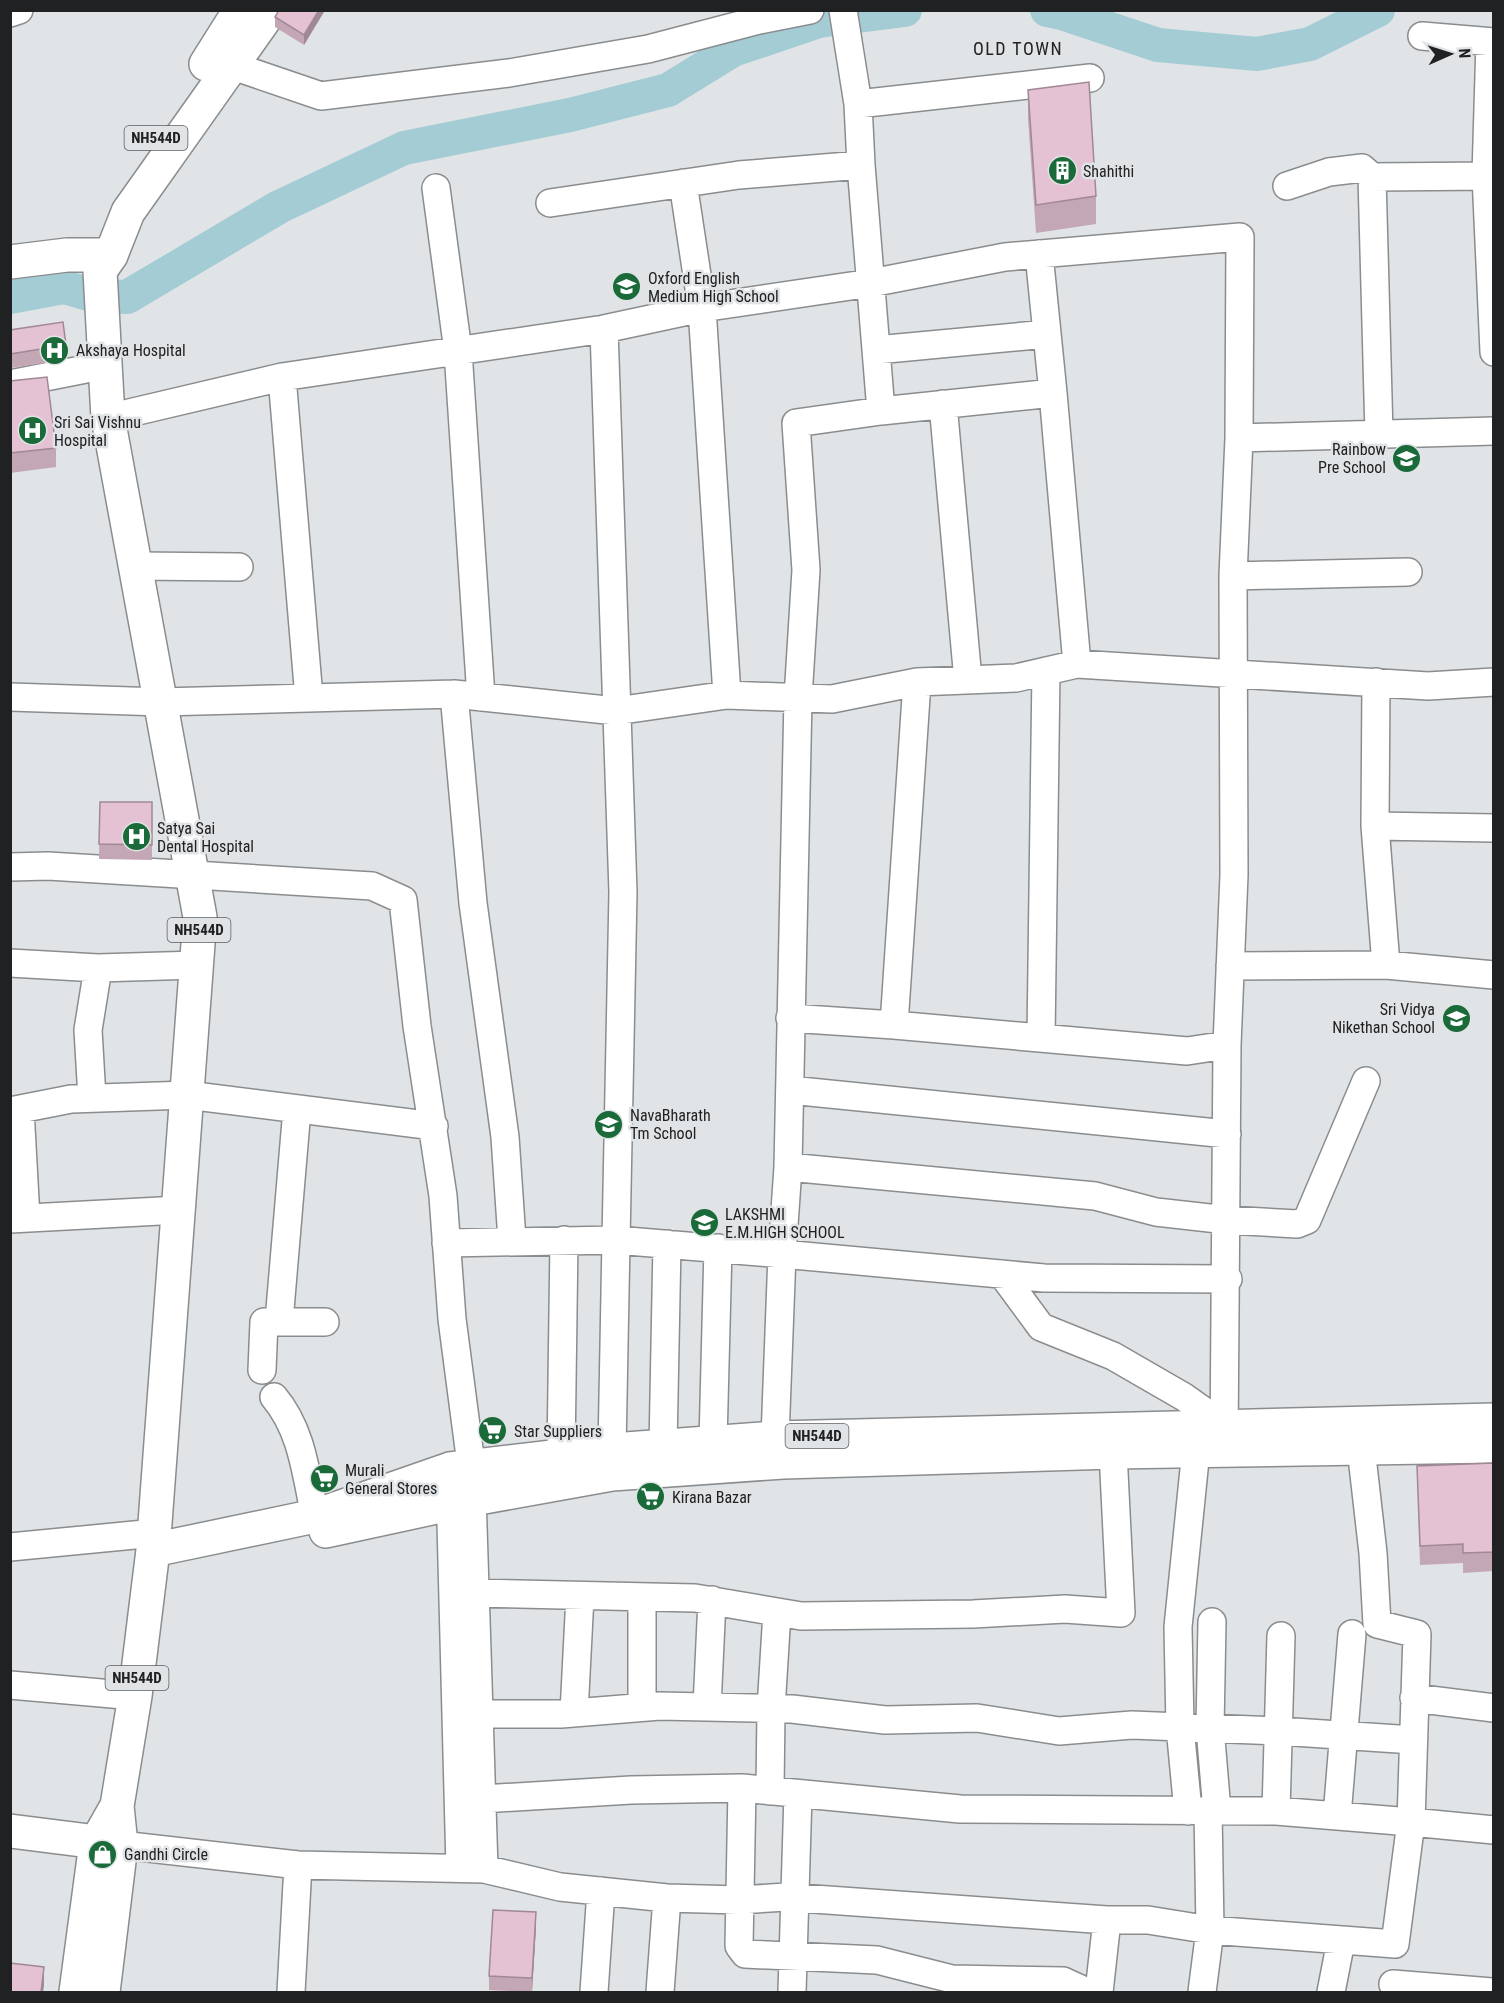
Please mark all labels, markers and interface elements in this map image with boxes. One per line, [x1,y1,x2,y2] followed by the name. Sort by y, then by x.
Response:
[1420,24,1480,84] north arrow
[973,38,1063,59] district label: OLD TOWN
[1455,48,1474,59] text: N
[124,126,188,150] road number: NH544D
[1046,155,1078,187] building icon: Shahithi
[1083,162,1134,181] place label: Shahithi
[648,269,779,306] place label: Oxford English Medium High School
[611,271,643,303] school or university icon: Oxford English Medium High School
[39,334,71,366] hospital icon: Akshaya Hospital
[76,341,186,360] place label: Akshaya Hospital
[54,413,141,450] place label: Sri Sai Vishnu Hospital
[17,415,49,447] hospital icon: Sri Sai Vishnu Hospital
[1318,440,1386,477] place label: Rainbow Pre School
[1391,442,1423,474] school or university icon: Rainbow Pre School
[157,819,254,856] place label: Satya Sai Dental Hospital
[120,821,152,853] hospital icon: Satya Sai Dental Hospital
[168,918,230,942] road number: NH544D
[1332,1000,1435,1037] place label: Sri Vidya Nikethan School
[1440,1002,1472,1034] school or university icon: Sri Vidya Nikethan School
[630,1106,711,1143] place label: NavaBharath Tm School
[593,1108,625,1140] school or university icon: NavaBharath Tm School
[725,1205,845,1242] place label: LAKSHMI E.M.HIGH SCHOOL
[688,1207,720,1239] school or university icon: LAKSHMI E.M.HIGH SCHOOL
[477,1415,509,1447] supermarket icon: Star Suppliers
[514,1422,602,1441] place label: Star Suppliers
[786,1424,848,1448] road number: NH544D
[345,1461,437,1498] place label: Murali General Stores
[308,1463,340,1495] supermarket icon: Murali General Stores
[635,1481,667,1513] supermarket icon: Kirana Bazar
[672,1488,752,1507] place label: Kirana Bazar
[106,1666,168,1690] road number: NH544D
[87,1838,119,1870] shop icon: Gandhi Circle
[124,1845,208,1864] place label: Gandhi Circle

